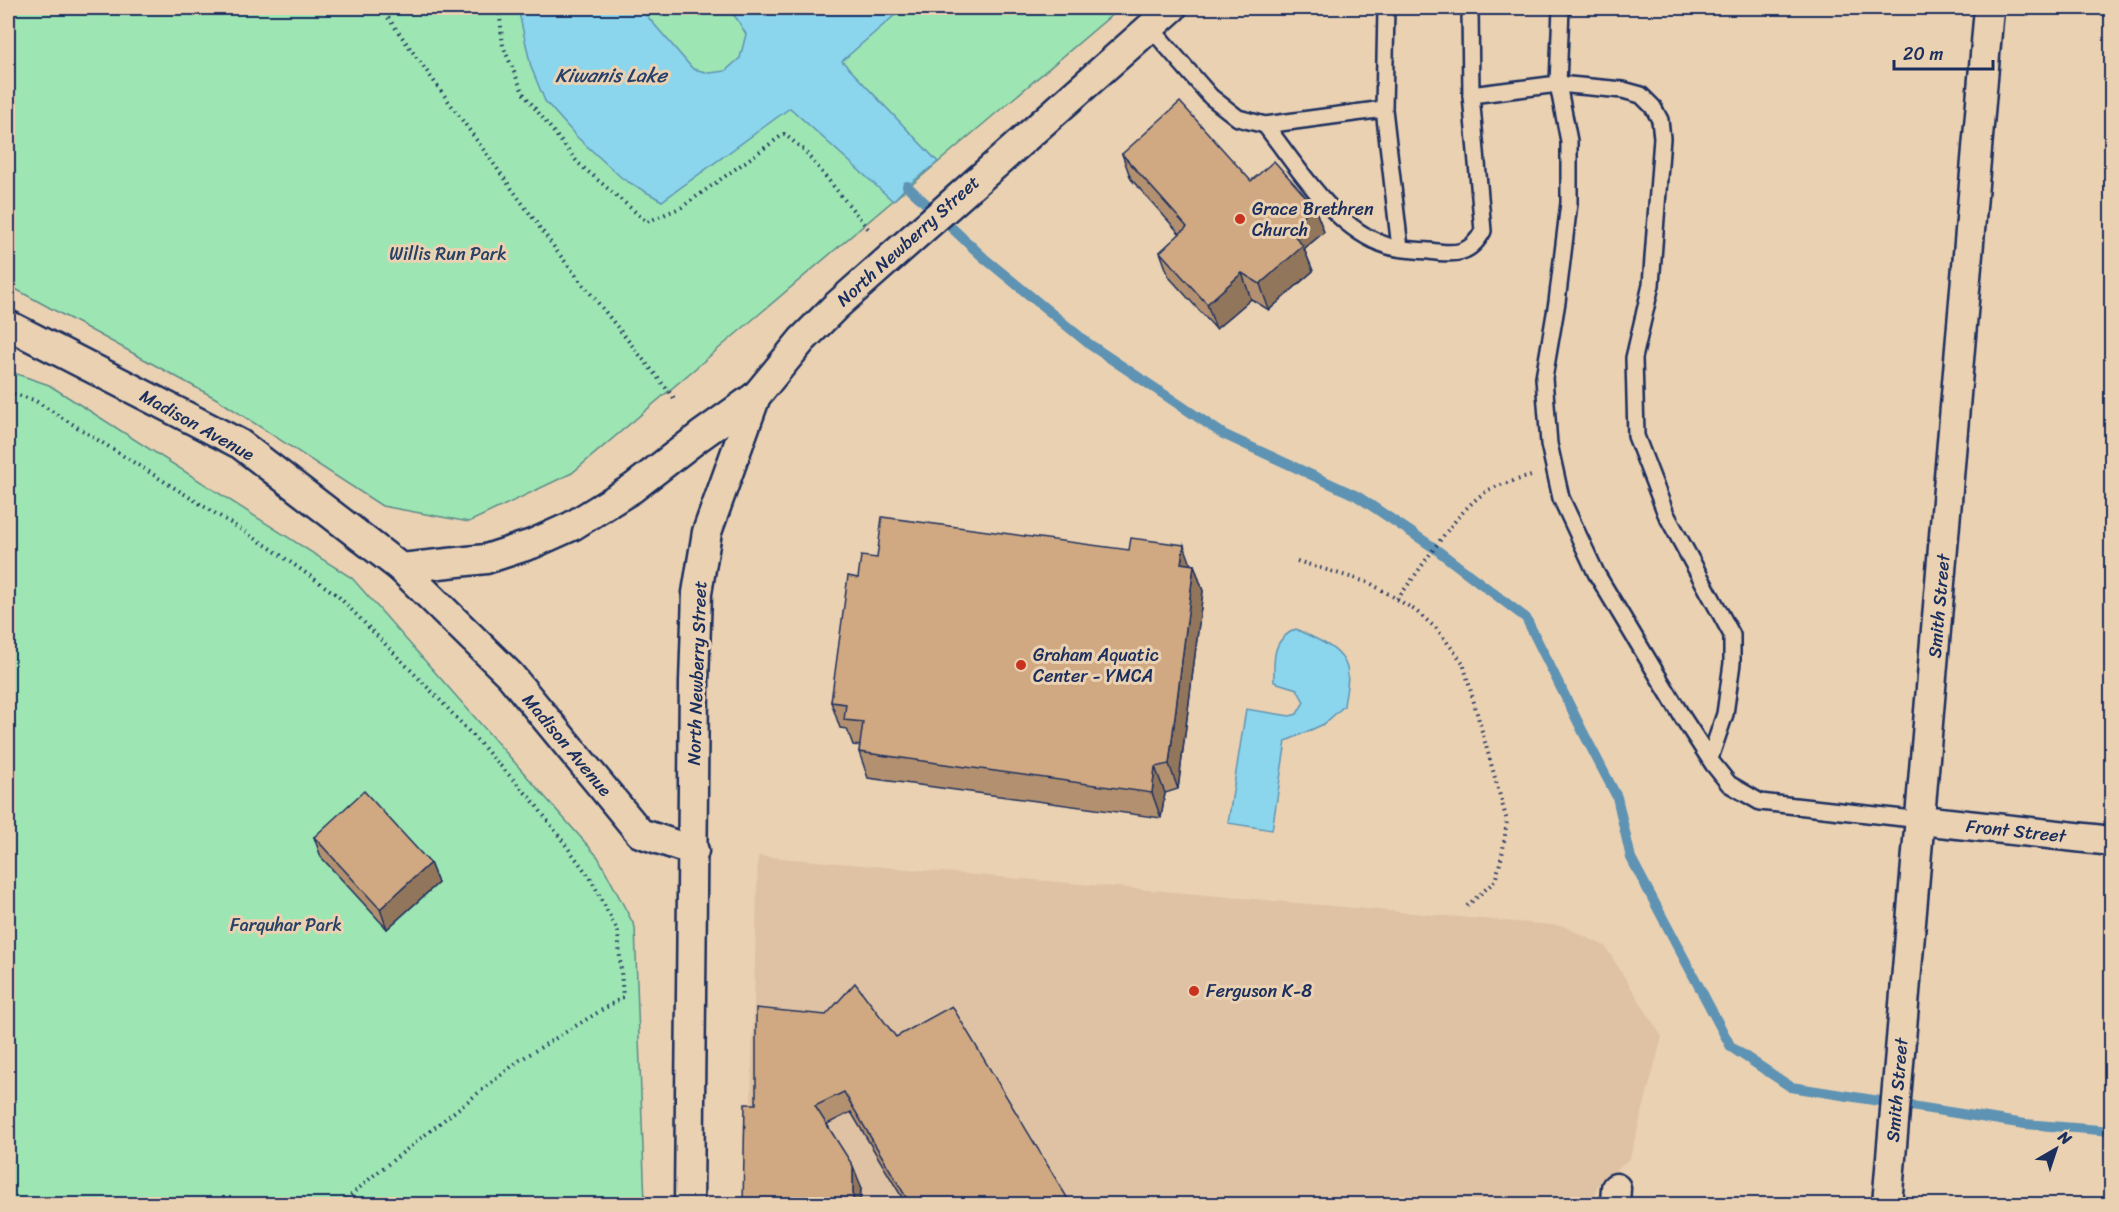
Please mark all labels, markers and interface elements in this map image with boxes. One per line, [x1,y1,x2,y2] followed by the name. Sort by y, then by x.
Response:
[1894,33,1993,71] scale bar
[1903,38,1943,70] text: 20 m
[555,58,668,93] water label: Kiwanis Lake
[829,167,987,315] street label: North Newberry Street
[1252,193,1374,246] place label: Grace Brethren Church
[1233,212,1247,226] marker: Grace Brethren Church
[389,238,507,270] park label: Willis Run Park
[134,380,261,470] street label: Madison Avenue
[1919,552,1960,659] street label: Smith Street
[678,580,716,766] street label: North Newberry Street
[1033,639,1159,692] place label: Graham Aquatic Center - YMCA
[1014,658,1028,672] marker: Graham Aquatic Center - YMCA
[514,686,620,804] street label: Madison Avenue
[1964,810,2068,852] street label: Front Street
[230,909,342,941] park label: Farquhar Park
[1206,975,1312,1007] place label: Ferguson K-8
[1187,984,1201,998] marker: Ferguson K-8
[1877,1036,1918,1143] street label: Smith Street
[2026,1119,2086,1179] north arrow
[2051,1122,2079,1153] text: N

